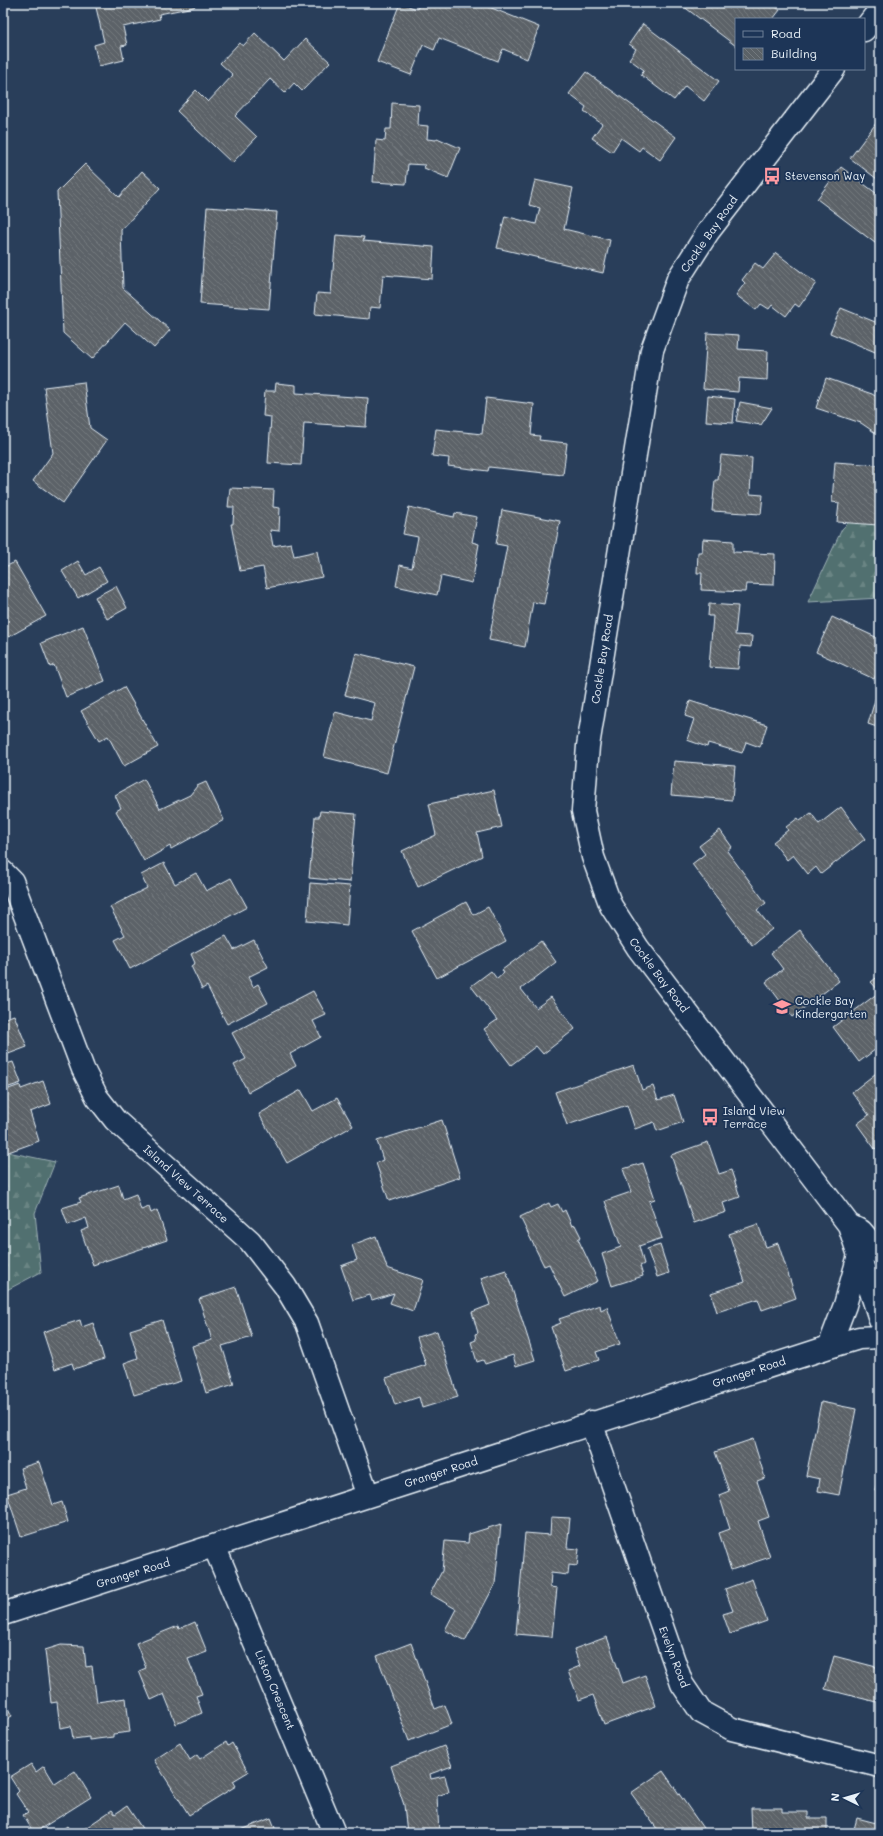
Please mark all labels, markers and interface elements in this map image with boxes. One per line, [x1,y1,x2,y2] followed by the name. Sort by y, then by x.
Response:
[735,18,865,70] legend
[771,25,801,41] text: Road
[771,45,817,61] text: Building
[762,166,782,186] bus stop icon: Stevenson Way
[785,168,866,183] place label: Stevenson Way
[677,192,741,275] street label: Cockle Bay Road
[587,613,616,705] street label: Cockle Bay Road
[626,934,693,1015] street label: Cockle Bay Road
[795,993,867,1021] place label: Cockle Bay Kindergarten
[772,997,792,1017] school or university icon: Cockle Bay Kindergarten
[723,1103,785,1131] place label: Island View Terrace
[700,1107,720,1127] bus stop icon: Island View Terrace
[141,1141,232,1226] street label: Island View Terrace
[710,1353,787,1390] street label: Granger Road
[402,1453,479,1490] street label: Granger Road
[94,1554,172,1591] street label: Granger Road
[656,1624,693,1690] street label: Evelyn Road
[252,1648,299,1732] street label: Liston Crescent
[825,1778,865,1818] north arrow
[827,1792,842,1802] text: N

